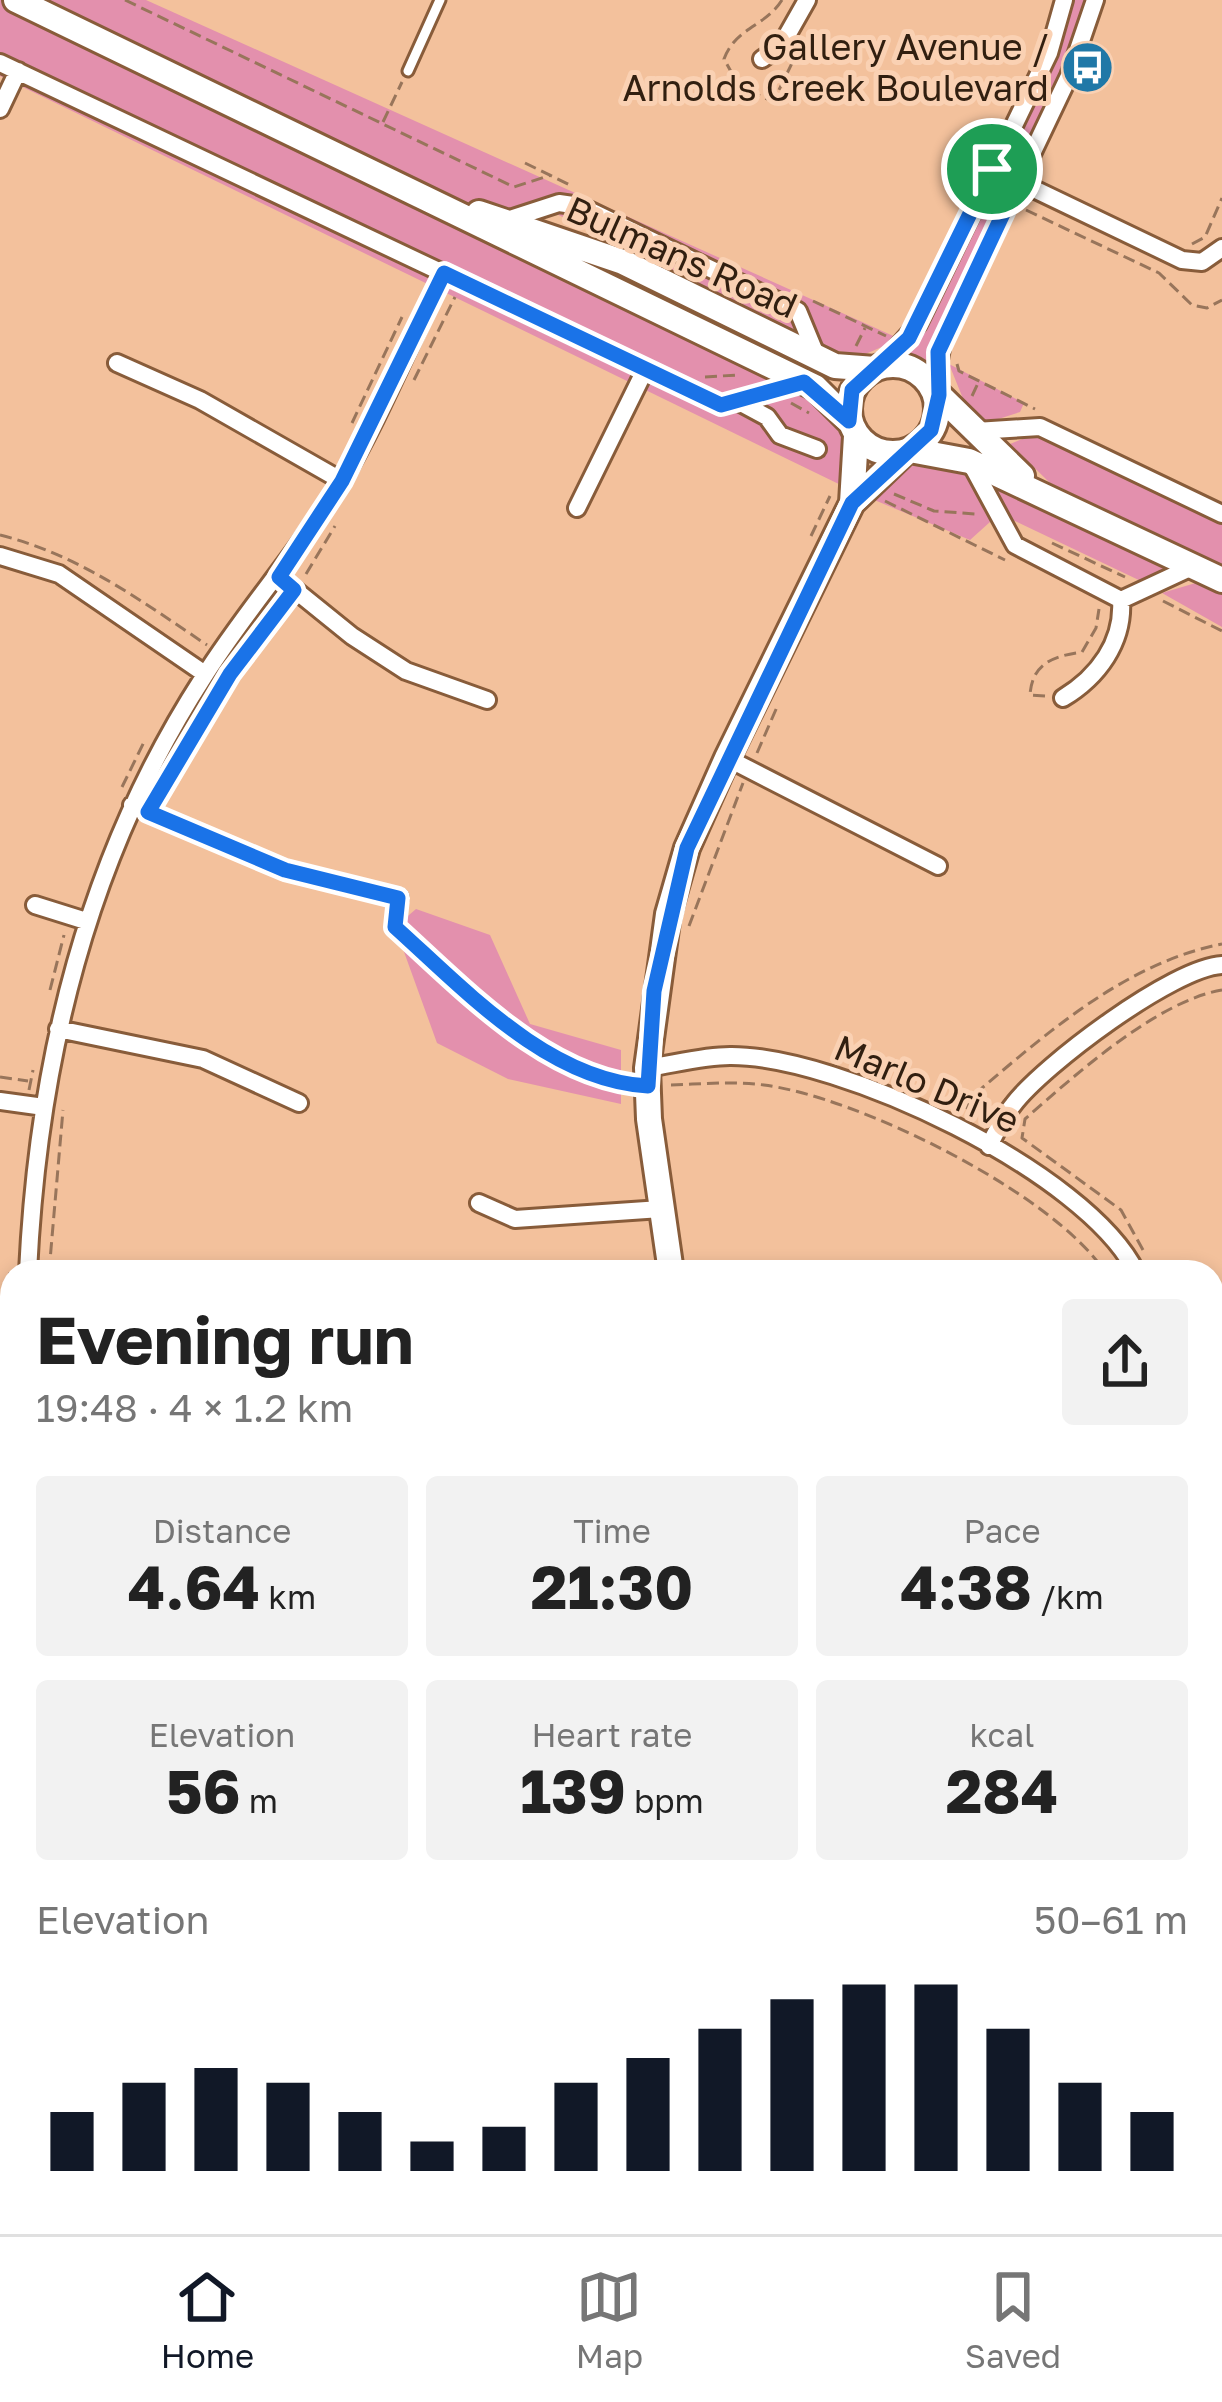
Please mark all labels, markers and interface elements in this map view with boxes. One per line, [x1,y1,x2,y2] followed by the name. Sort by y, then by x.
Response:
[622,25,1049,109] place label: Gallery Avenue / Arnolds Creek Boulevard
[1060,40,1116,96] bus stop icon: Gallery Avenue / Arnolds Creek Boulevard
[941,118,1043,220] pin
[959,136,1025,202] icon: arrive
[560,186,804,327] street label: Bulmans Road
[828,1025,1026,1142] street label: Marlo Drive
[36,1299,414,1379] text: Evening run
[1062,1299,1188,1425] button: share
[36,1384,353,1431] text: 19:48 · 4 × 1.2 km
[153,1511,291,1550] text: Distance
[573,1511,651,1550] text: Time
[963,1511,1041,1550] text: Pace
[128,1550,260,1622] text: 4.64
[531,1550,693,1622] text: 21:30
[900,1550,1032,1622] text: 4:38
[260,1577,316,1616] text: km
[1032,1577,1104,1616] text: /km
[149,1715,295,1754] text: Elevation
[531,1715,693,1754] text: Heart rate
[969,1715,1035,1754] text: kcal
[166,1754,241,1826] text: 56
[520,1754,626,1826] text: 139
[946,1754,1058,1826] text: 284
[241,1781,278,1820] text: m
[626,1781,704,1820] text: bpm
[36,1896,209,1943] text: Elevation
[1034,1896,1188,1943] text: 50–61 m
[161,2264,254,2375] tab: Home
[576,2264,643,2375] tab: Map
[965,2264,1061,2375] tab: Saved

